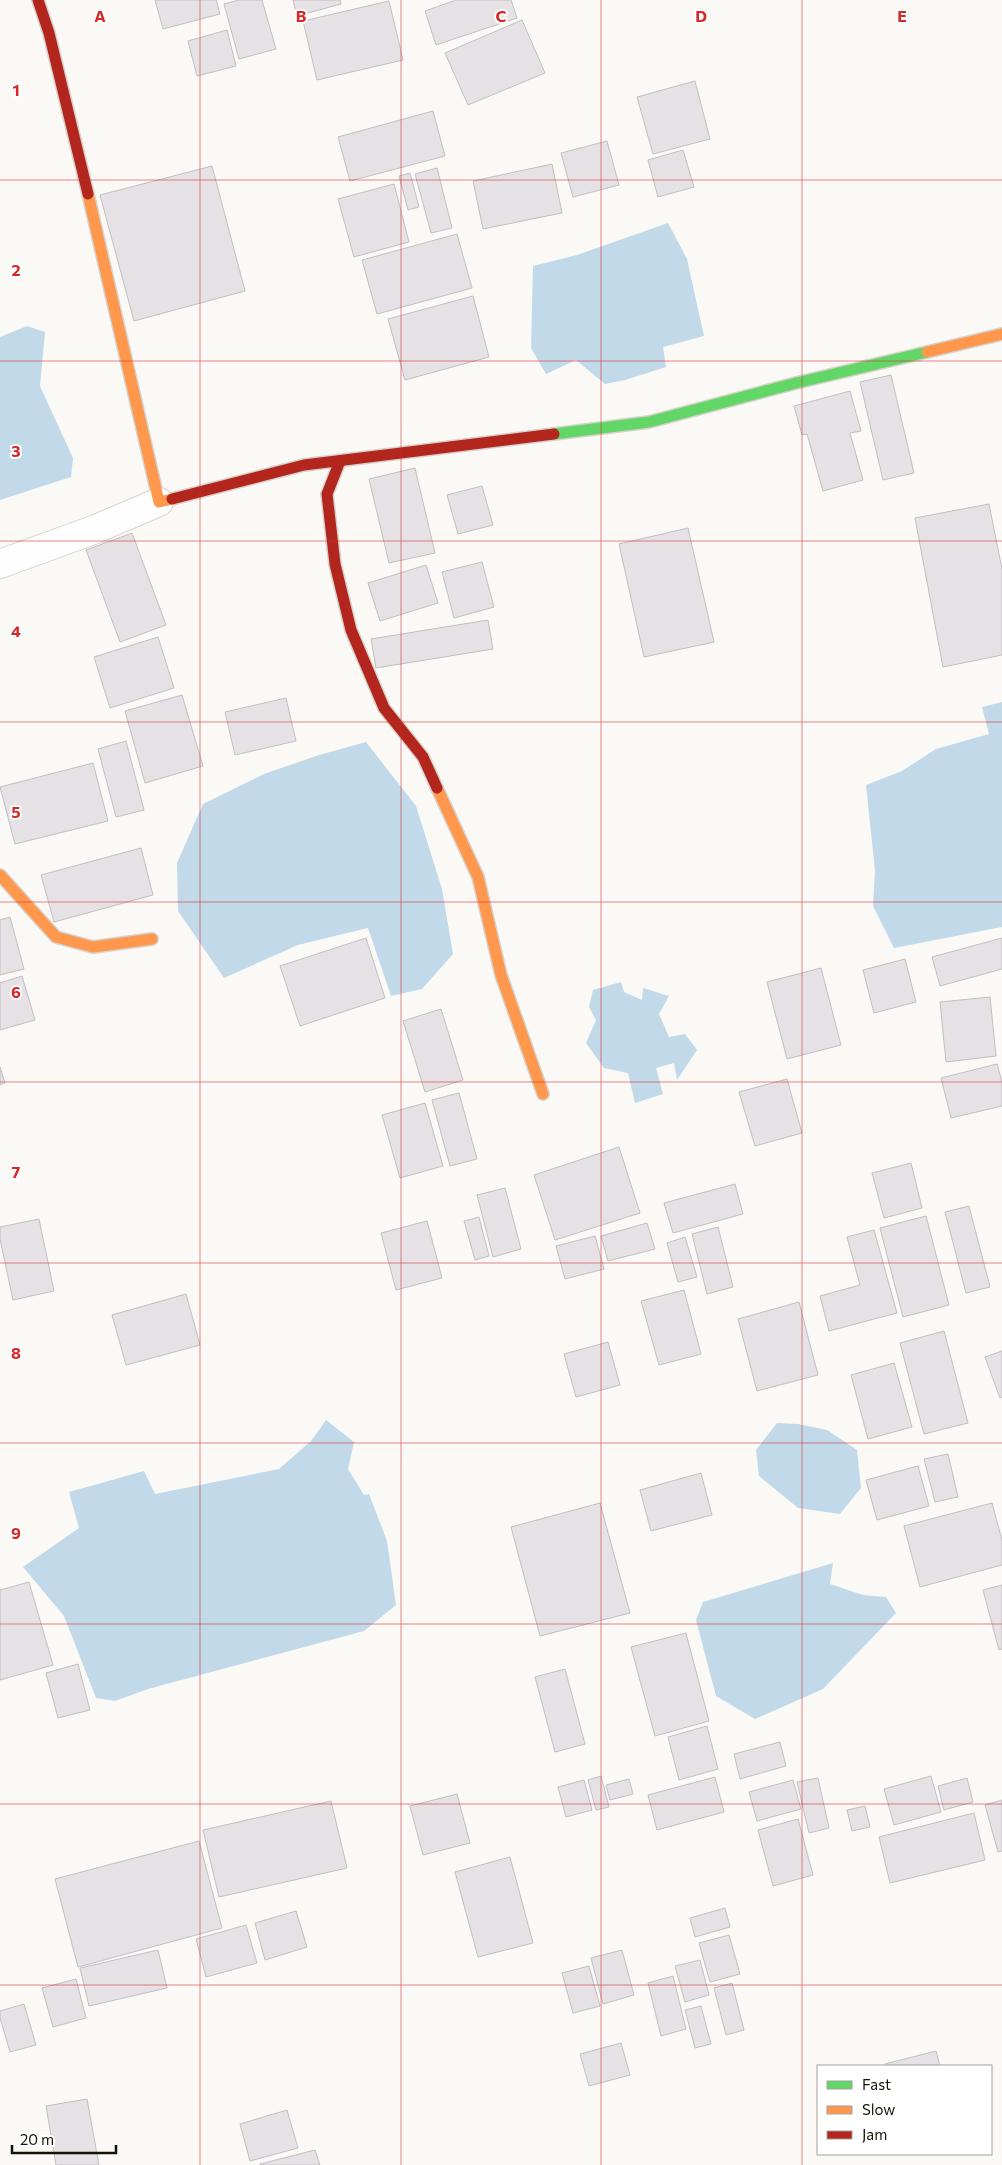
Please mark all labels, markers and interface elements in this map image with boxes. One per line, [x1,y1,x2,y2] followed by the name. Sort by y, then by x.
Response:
[94,6,106,25] text: A
[296,6,307,25] text: B
[496,6,507,25] text: C
[695,6,707,25] text: D
[897,6,907,25] text: E
[12,80,20,99] text: 1
[11,260,21,279] text: 2
[11,441,21,460] text: 3
[11,621,21,640] text: 4
[11,802,21,821] text: 5
[11,982,21,1001] text: 6
[12,1162,21,1181] text: 7
[11,1343,21,1362] text: 8
[11,1523,21,1542] text: 9
[817,2065,992,2155] legend
[862,2075,891,2093] text: Fast
[862,2100,895,2118] text: Slow
[12,2122,116,2154] scale bar
[862,2125,887,2143] text: Jam
[20,2130,54,2148] text: 20 m

